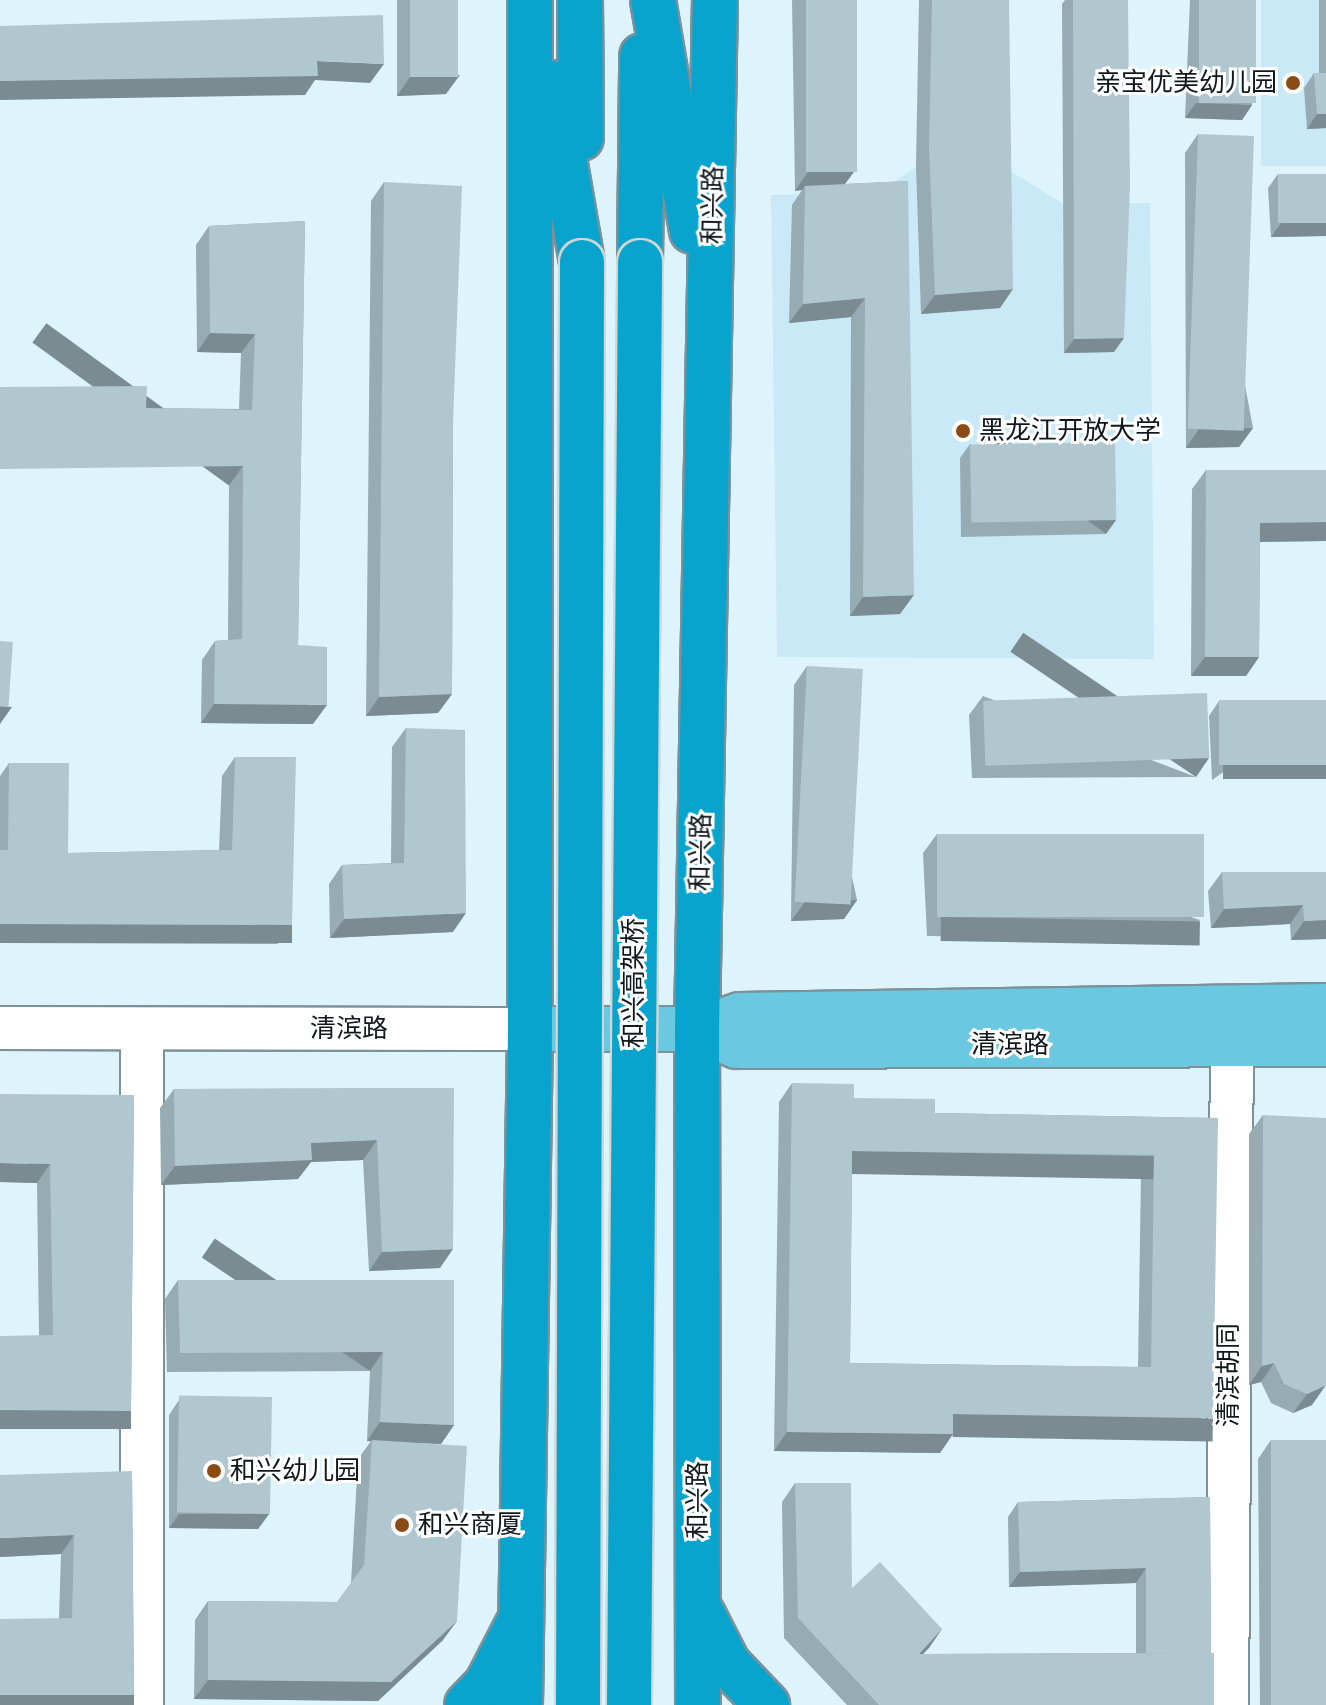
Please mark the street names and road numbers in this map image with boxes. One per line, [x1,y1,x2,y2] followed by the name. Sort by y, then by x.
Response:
[697,166,729,244] street label: 和兴路
[685,813,717,891] street label: 和兴路
[618,918,650,1048] street label: 和兴高架桥
[310,1013,388,1045] street label: 清滨路
[971,1029,1049,1061] street label: 清滨路
[1213,1323,1245,1427] street label: 清滨胡同
[682,1461,714,1539] street label: 和兴路

